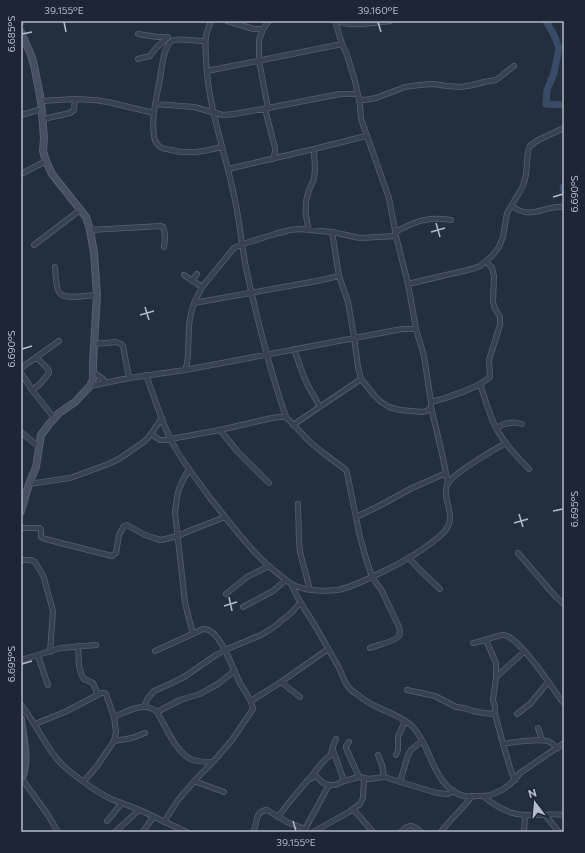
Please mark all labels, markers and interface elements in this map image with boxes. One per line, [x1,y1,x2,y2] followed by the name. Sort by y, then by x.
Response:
[44,4,84,16] text: 39.155°E
[358,4,398,16] text: 39.160°E
[5,16,17,52] text: 6.685°S
[568,175,580,213] text: 6.690°S
[5,330,17,368] text: 6.690°S
[568,491,580,527] text: 6.695°S
[5,646,17,682] text: 6.695°S
[515,783,555,823] north arrow
[526,786,538,800] text: N
[276,836,316,848] text: 39.155°E

